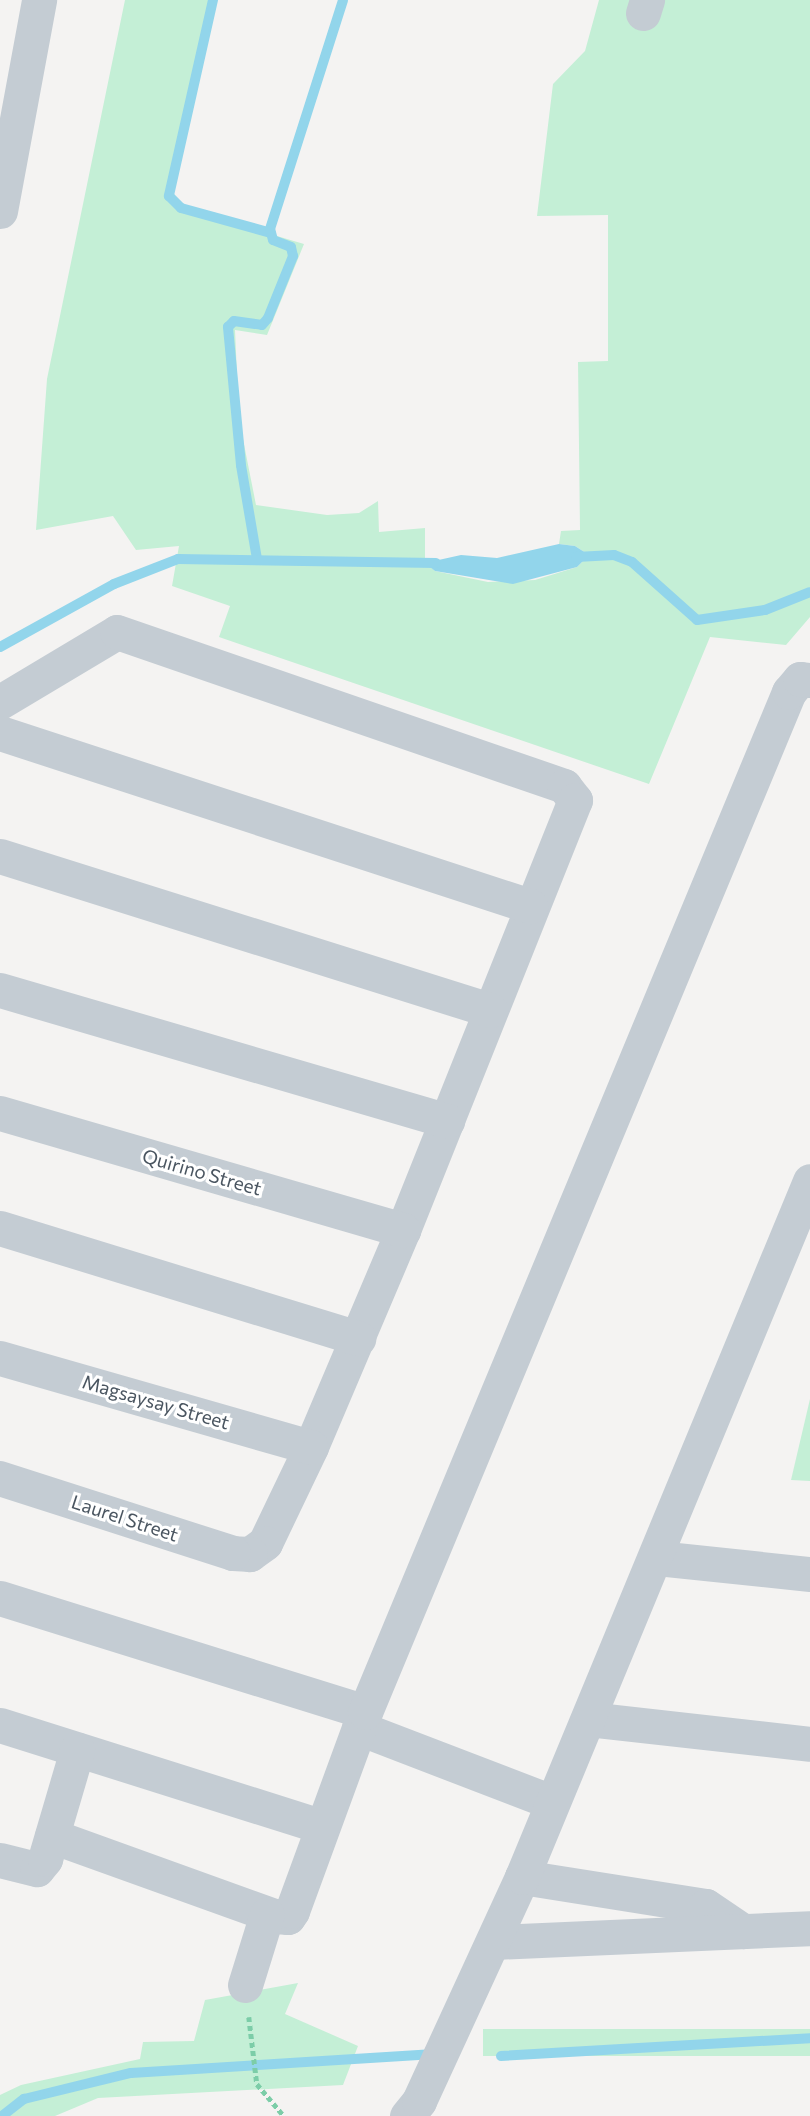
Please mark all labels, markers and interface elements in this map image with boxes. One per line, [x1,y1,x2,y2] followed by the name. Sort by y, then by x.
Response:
[140,1144,264,1200] street label: Quirino Street
[80,1370,232,1434] street label: Magsaysay Street
[69,1490,181,1546] street label: Laurel Street

